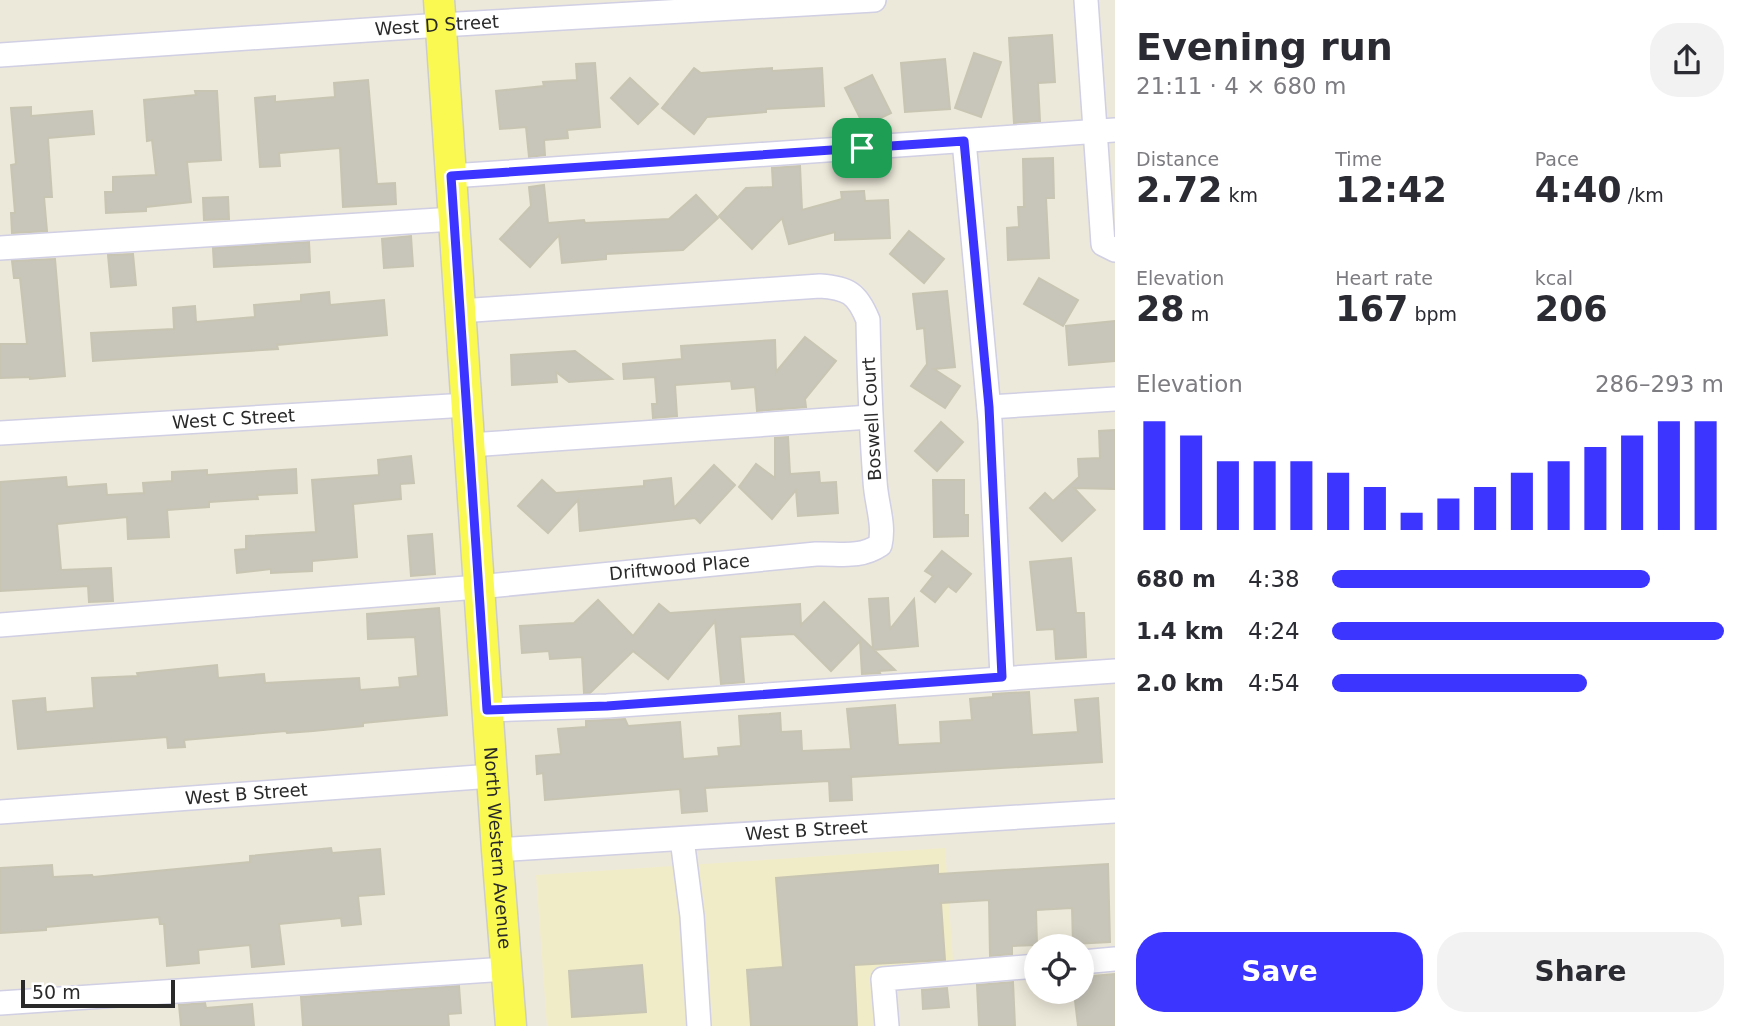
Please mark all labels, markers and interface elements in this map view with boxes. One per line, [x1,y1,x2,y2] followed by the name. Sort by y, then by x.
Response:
[374,11,500,39] street label: West D Street
[1650,23,1724,97] button: share
[1136,25,1393,69] text: Evening run
[1136,73,1346,99] text: 21:11 · 4 × 680 m
[832,118,892,178] pin
[843,129,881,167] icon: arrive
[1136,148,1219,170] text: Distance
[1335,148,1382,170] text: Time
[1535,148,1579,170] text: Pace
[1136,170,1222,210] text: 2.72
[1335,170,1447,210] text: 12:42
[1535,170,1622,210] text: 4:40
[1222,184,1258,206] text: km
[1622,184,1664,206] text: /km
[1136,267,1224,289] text: Elevation
[1335,267,1433,289] text: Heart rate
[1535,267,1573,289] text: kcal
[1136,289,1185,329] text: 28
[1335,289,1408,329] text: 167
[1535,289,1608,329] text: 206
[1185,303,1209,325] text: m
[1408,303,1457,325] text: bpm
[858,357,885,481] street label: Boswell Court
[1136,371,1243,397] text: Elevation
[1595,371,1724,397] text: 286–293 m
[172,404,296,433] street label: West C Street
[608,550,751,584] street label: Driftwood Place
[1136,566,1216,592] text: 680 m
[1248,566,1300,592] text: 4:38
[1136,618,1224,644] text: 1.4 km
[1248,618,1300,644] text: 4:24
[1136,670,1224,696] text: 2.0 km
[1248,670,1300,696] text: 4:54
[480,746,516,950] street label: North Western Avenue
[184,779,308,808] street label: West B Street
[744,816,868,844] street label: West B Street
[1136,932,1423,1012] button: Save
[1437,932,1724,1012] button: Share
[1024,934,1094,1004] map controls
[1024,934,1094,1004] button: locate
[21,977,175,1009] scale bar
[32,981,81,1003] text: 50 m

